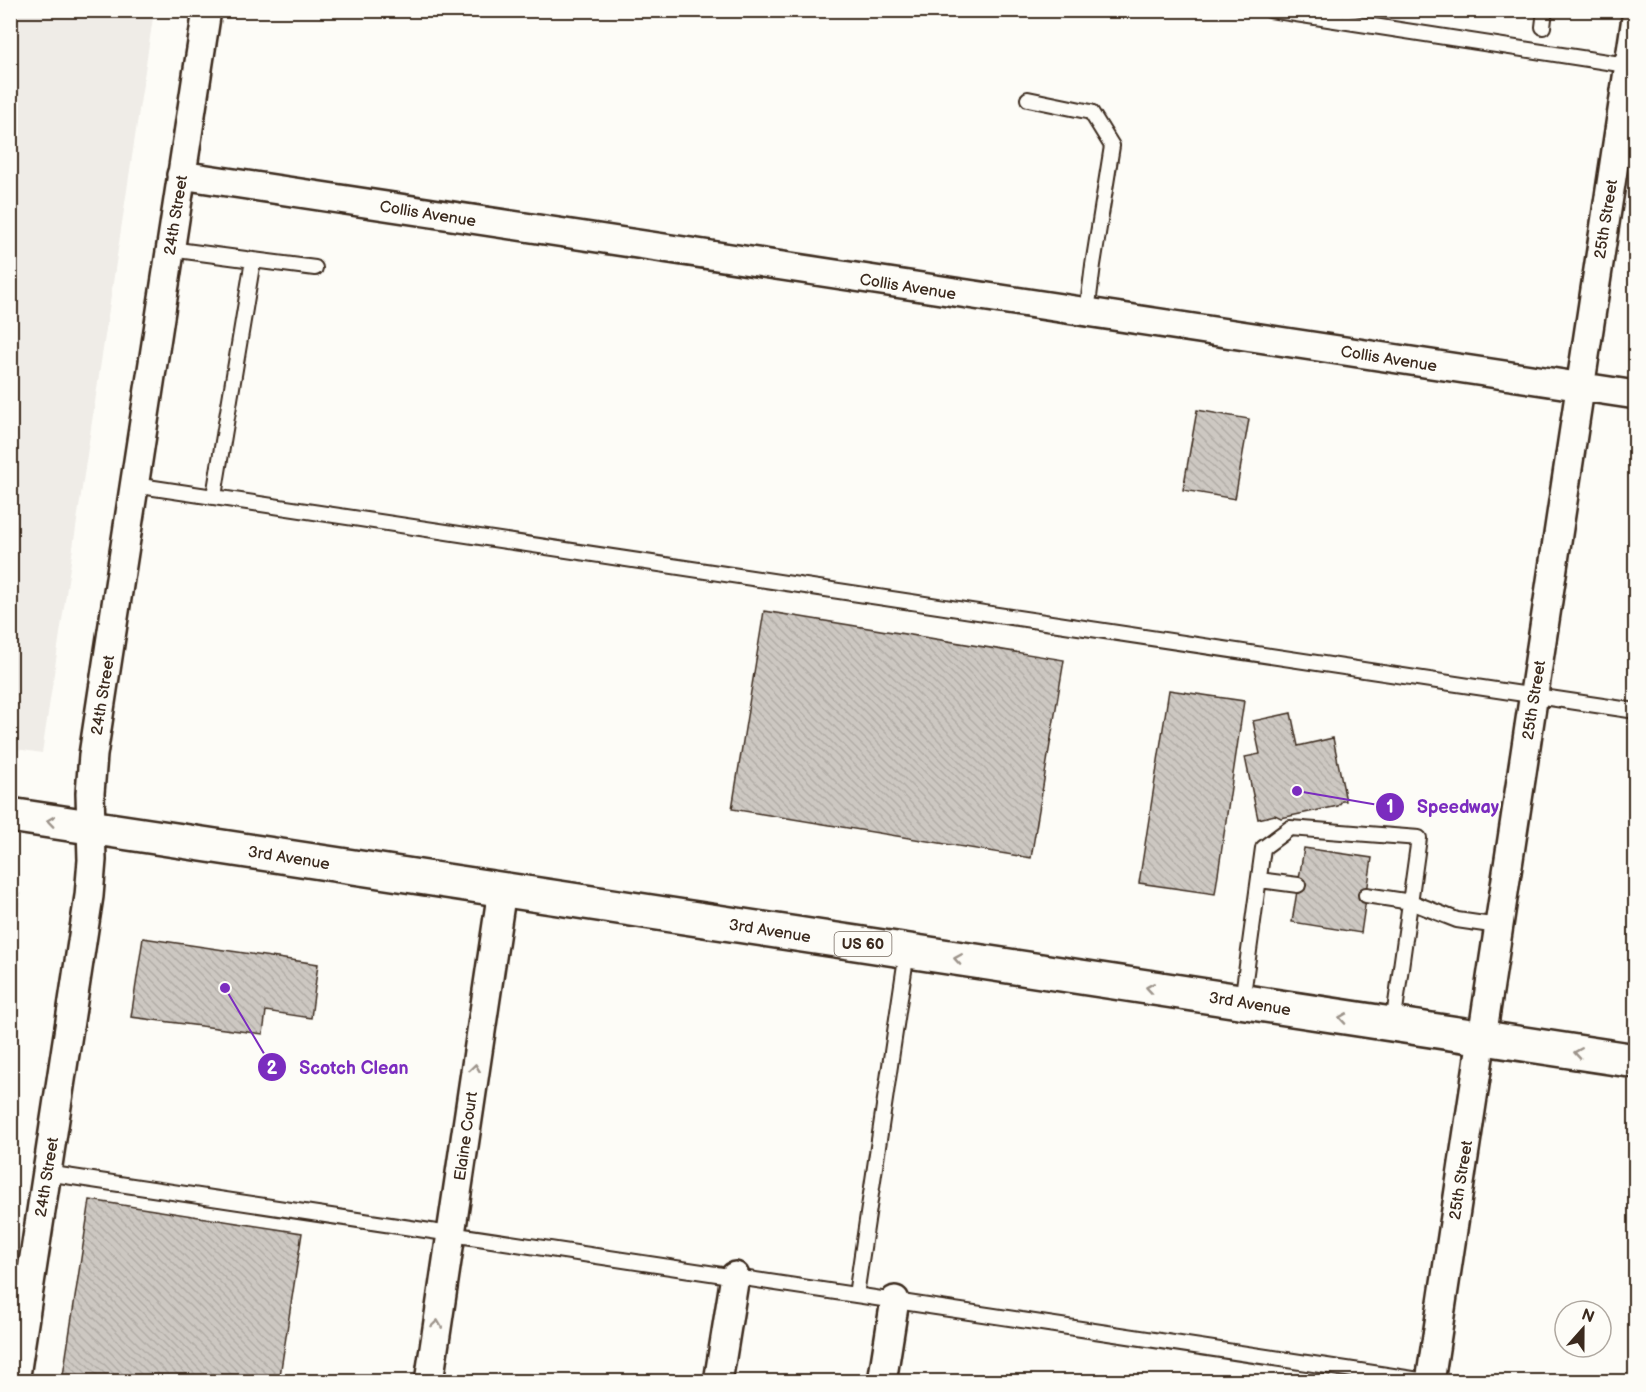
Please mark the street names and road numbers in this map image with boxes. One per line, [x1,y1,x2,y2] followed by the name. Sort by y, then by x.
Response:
[161,174,192,257] street label: 24th Street
[1591,178,1622,260] street label: 25th Street
[378,197,478,232] street label: Collis Avenue
[858,270,958,305] street label: Collis Avenue
[1339,342,1439,377] street label: Collis Avenue
[88,654,119,737] street label: 24th Street
[1519,659,1550,741] street label: 25th Street
[247,843,331,874] street label: 3rd Avenue
[728,916,812,947] street label: 3rd Avenue
[834,932,892,956] road number: US 60
[1208,989,1292,1020] street label: 3rd Avenue
[451,1090,482,1182] street label: Elaine Court
[32,1136,63,1219] street label: 24th Street
[1446,1139,1477,1221] street label: 25th Street

